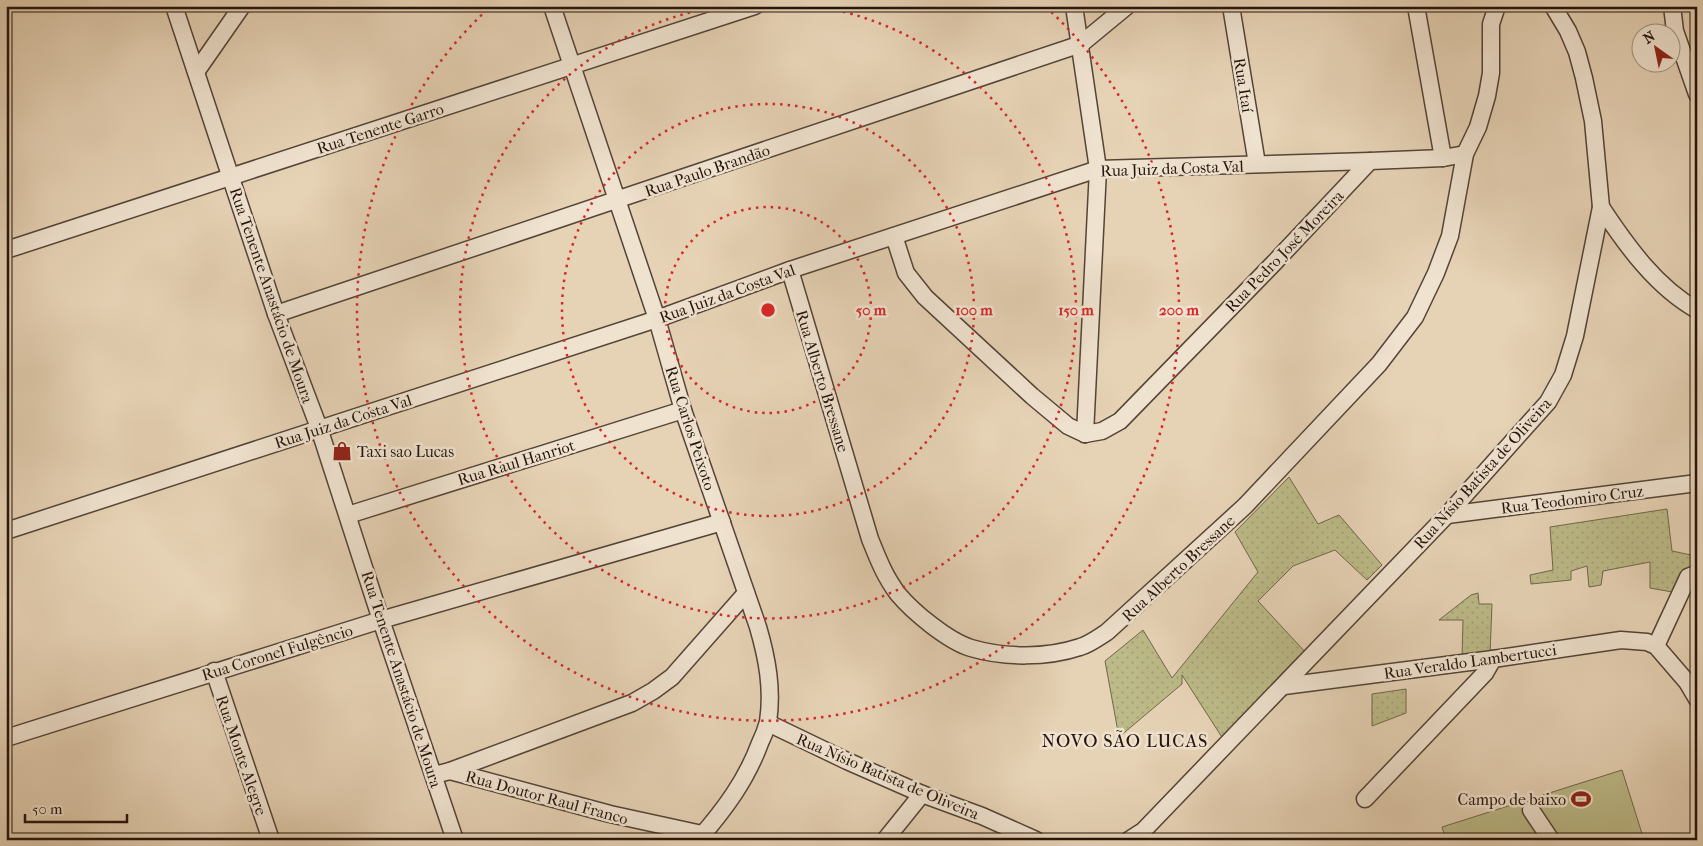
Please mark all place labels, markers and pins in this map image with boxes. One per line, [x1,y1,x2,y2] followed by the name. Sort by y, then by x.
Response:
[759,301,777,319] centre of rings
[331,440,353,462] shop icon: Taxi sao Lucas
[357,442,454,461] place label: Taxi sao Lucas
[1570,788,1592,810] sports icon: Campo de baixo
[1458,790,1566,809] place label: Campo de baixo

